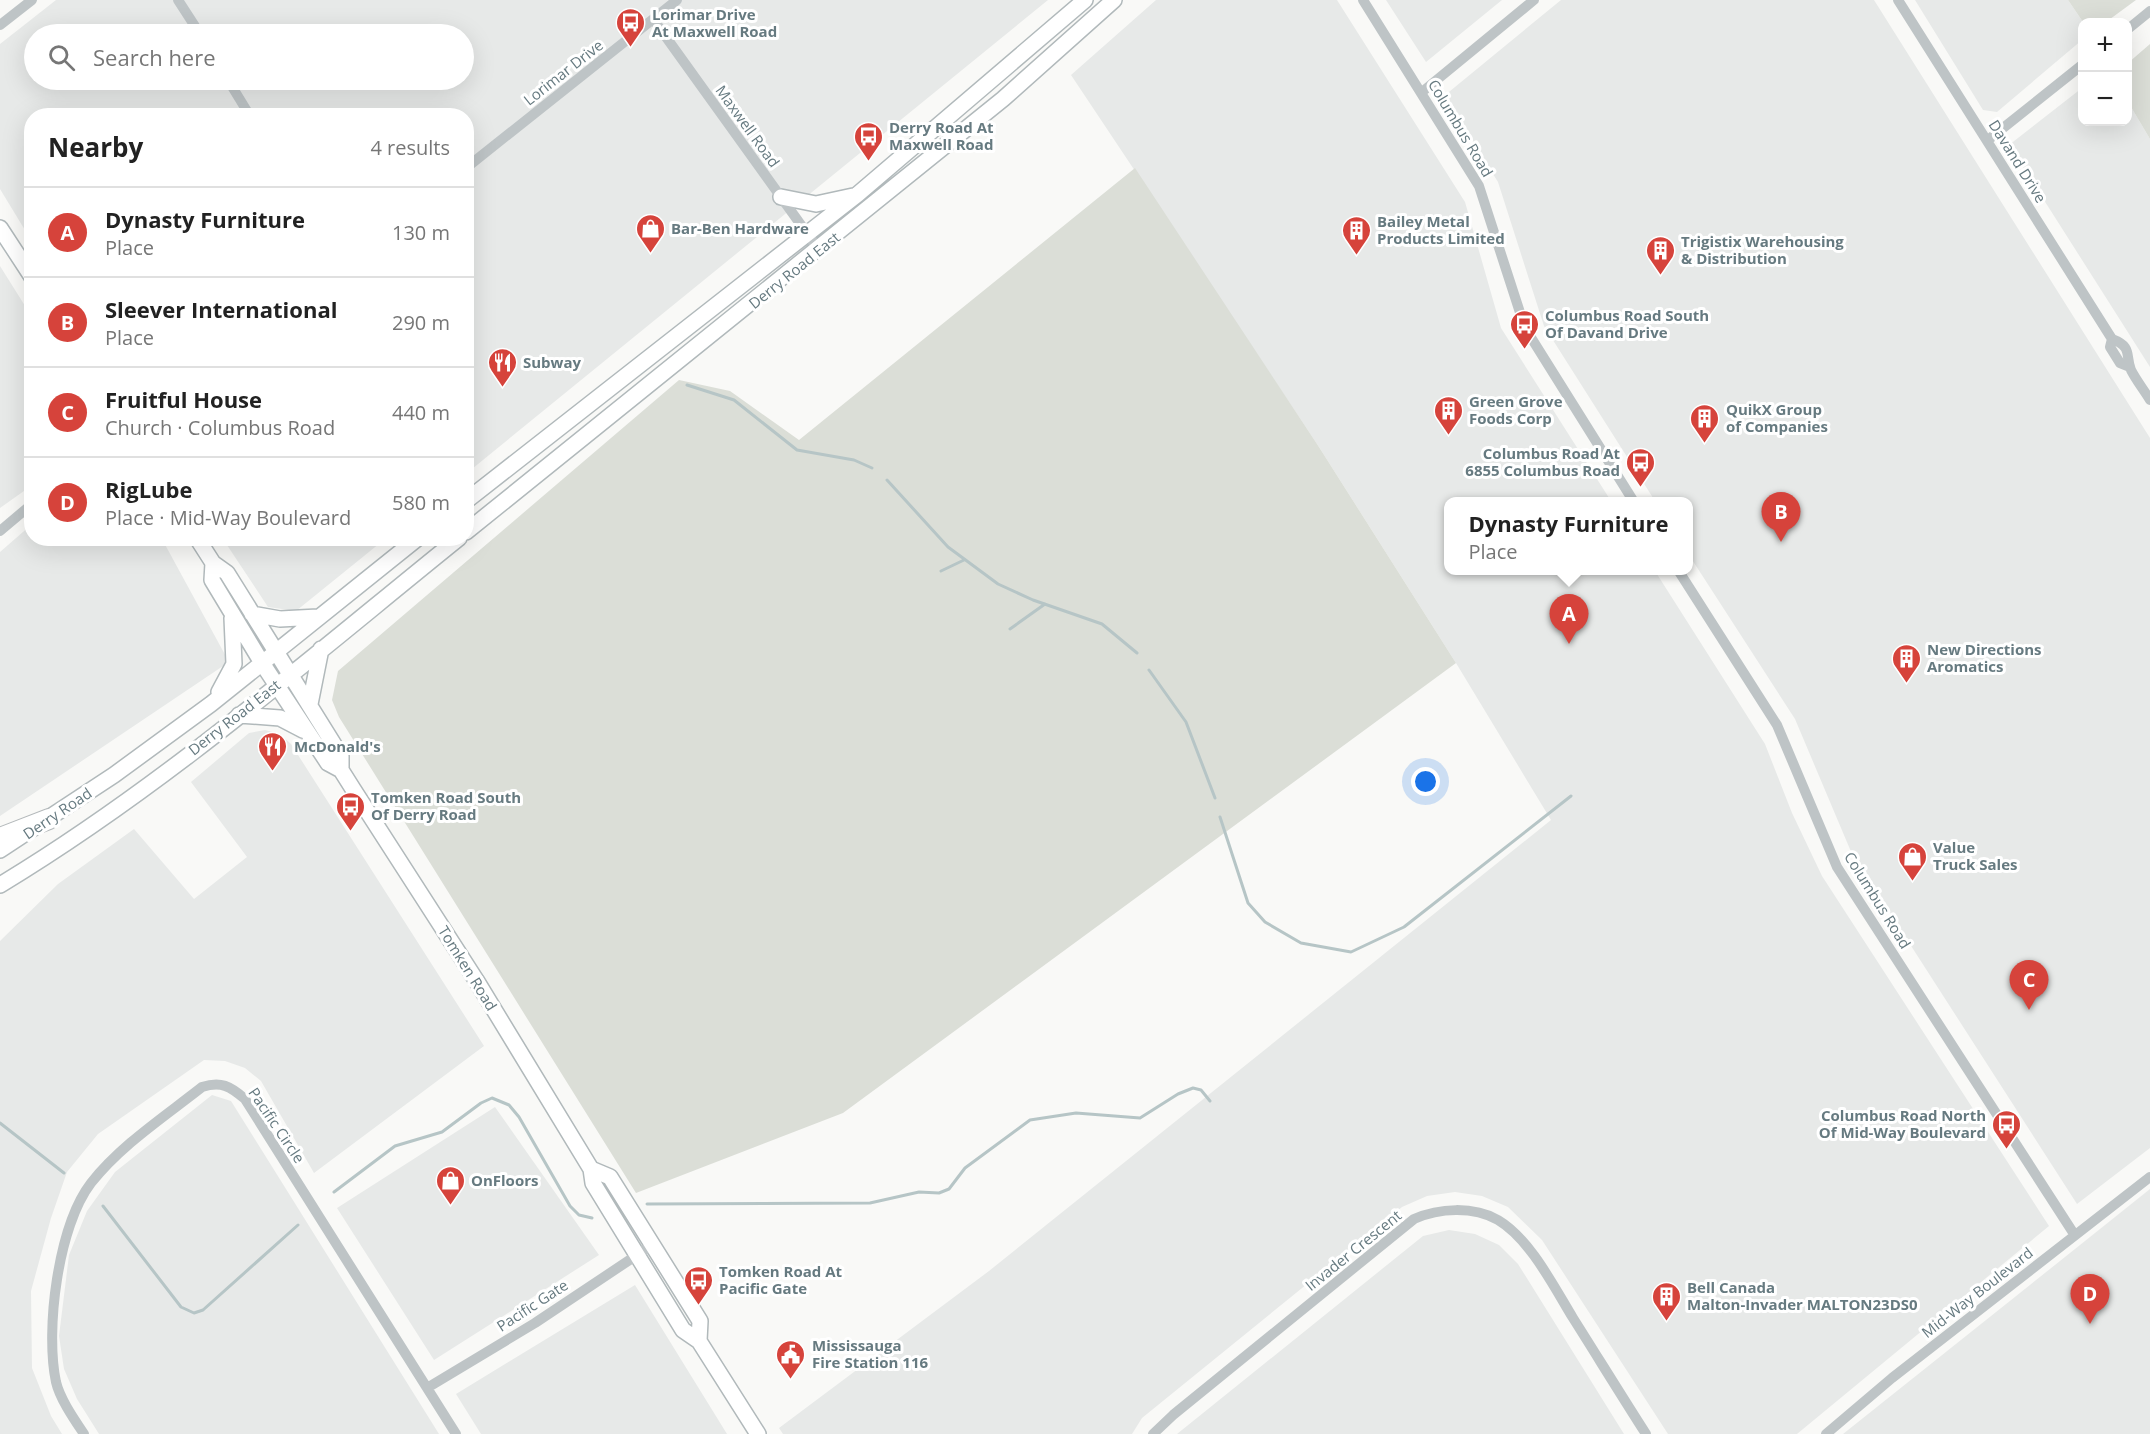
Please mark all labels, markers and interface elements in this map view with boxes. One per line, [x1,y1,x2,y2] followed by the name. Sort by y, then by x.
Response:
[652,4,777,41] place label: Lorimar Drive At Maxwell Road
[615,7,647,49] bus stop icon: Lorimar Drive At Maxwell Road
[2078,18,2132,126] map controls
[2078,18,2132,72] button: +
[24,24,474,90] search box
[519,35,607,109] street label: Lorimar Drive
[45,41,78,74] icon: search
[93,42,216,72] text: Search here
[2078,72,2132,126] button: −
[1424,75,1498,181] street label: Columbus Road
[711,81,785,171] street label: Maxwell Road
[1985,116,2051,206] street label: Davand Drive
[889,117,994,154] place label: Derry Road At Maxwell Road
[852,120,884,162] bus stop icon: Derry Road At Maxwell Road
[48,129,143,165] text: Nearby
[370,134,450,161] text: 4 results
[105,204,305,234] text: Dynasty Furniture
[1377,211,1505,248] place label: Bailey Metal Products Limited
[634,212,666,254] shop icon: Bar-Ben Hardware
[1340,214,1372,256] building icon: Bailey Metal Products Limited
[671,218,809,238] place label: Bar-Ben Hardware
[61,219,74,246] text: A
[392,219,450,246] text: 130 m
[744,227,844,313] street label: Derry Road East
[1681,231,1844,268] place label: Trigistix Warehousing & Distribution
[105,234,154,261] text: Place
[1644,234,1676,276] building icon: Trigistix Warehousing & Distribution
[105,294,337,324] text: Sleever International
[1545,305,1709,342] place label: Columbus Road South Of Davand Drive
[1508,308,1540,350] bus stop icon: Columbus Road South Of Davand Drive
[61,309,74,336] text: B
[392,309,450,336] text: 290 m
[105,324,154,351] text: Place
[486,346,518,388] restaurant icon: Subway
[523,352,582,372] place label: Subway
[105,384,262,414] text: Fruitful House
[1469,391,1563,428] place label: Green Grove Foods Corp
[1432,394,1464,436] building icon: Green Grove Foods Corp
[61,399,74,426] text: C
[392,399,450,426] text: 440 m
[1726,399,1828,436] place label: QuikX Group of Companies
[1689,402,1721,444] building icon: QuikX Group of Companies
[105,414,335,441] text: Church · Columbus Road
[1465,443,1620,480] place label: Columbus Road At 6855 Columbus Road
[1625,446,1657,488] bus stop icon: Columbus Road At 6855 Columbus Road
[105,474,192,504] text: RigLube
[60,489,75,516] text: D
[392,489,450,516] text: 580 m
[1762,492,1800,542] pin: B
[1444,497,1693,575] popup
[105,504,351,531] text: Place · Mid-Way Boulevard
[1469,508,1668,538] text: Dynasty Furniture
[1469,538,1518,565] text: Place
[1550,594,1588,644] pin: A
[1927,639,2042,676] place label: New Directions Aromatics
[1890,642,1922,684] building icon: New Directions Aromatics
[184,675,284,759] street label: Derry Road East
[257,730,289,772] restaurant icon: McDonald's
[294,736,381,756] place label: McDonald's
[1411,767,1440,796] your location
[19,783,95,843] street label: Derry Road
[371,787,521,824] place label: Tomken Road South Of Derry Road
[334,790,366,832] bus stop icon: Tomken Road South Of Derry Road
[1933,837,2018,874] place label: Value Truck Sales
[1896,840,1928,882] shop icon: Value Truck Sales
[1840,848,1916,952] street label: Columbus Road
[434,922,502,1014] street label: Tomken Road
[2010,960,2048,1010] pin: C
[244,1083,310,1167] street label: Pacific Circle
[1819,1105,1986,1142] place label: Columbus Road North Of Mid-Way Boulevard
[1991,1108,2023,1150] bus stop icon: Columbus Road North Of Mid-Way Boulevard
[434,1164,466,1206] shop icon: OnFloors
[471,1170,538,1190] place label: OnFloors
[1301,1205,1405,1295] street label: Invader Crescent
[1917,1242,2037,1342] street label: Mid-Way Boulevard
[719,1261,843,1298] place label: Tomken Road At Pacific Gate
[682,1264,714,1306] bus stop icon: Tomken Road At Pacific Gate
[492,1274,572,1336] street label: Pacific Gate
[2070,1274,2110,1324] pin: D
[1687,1277,1918,1314] place label: Bell Canada Malton-Invader MALTON23DS0
[1650,1280,1682,1322] building icon: Bell Canada Malton-Invader MALTON23DS0
[812,1335,928,1372] place label: Mississauga Fire Station 116
[775,1338,807,1380] public building icon: Mississauga Fire Station 116

